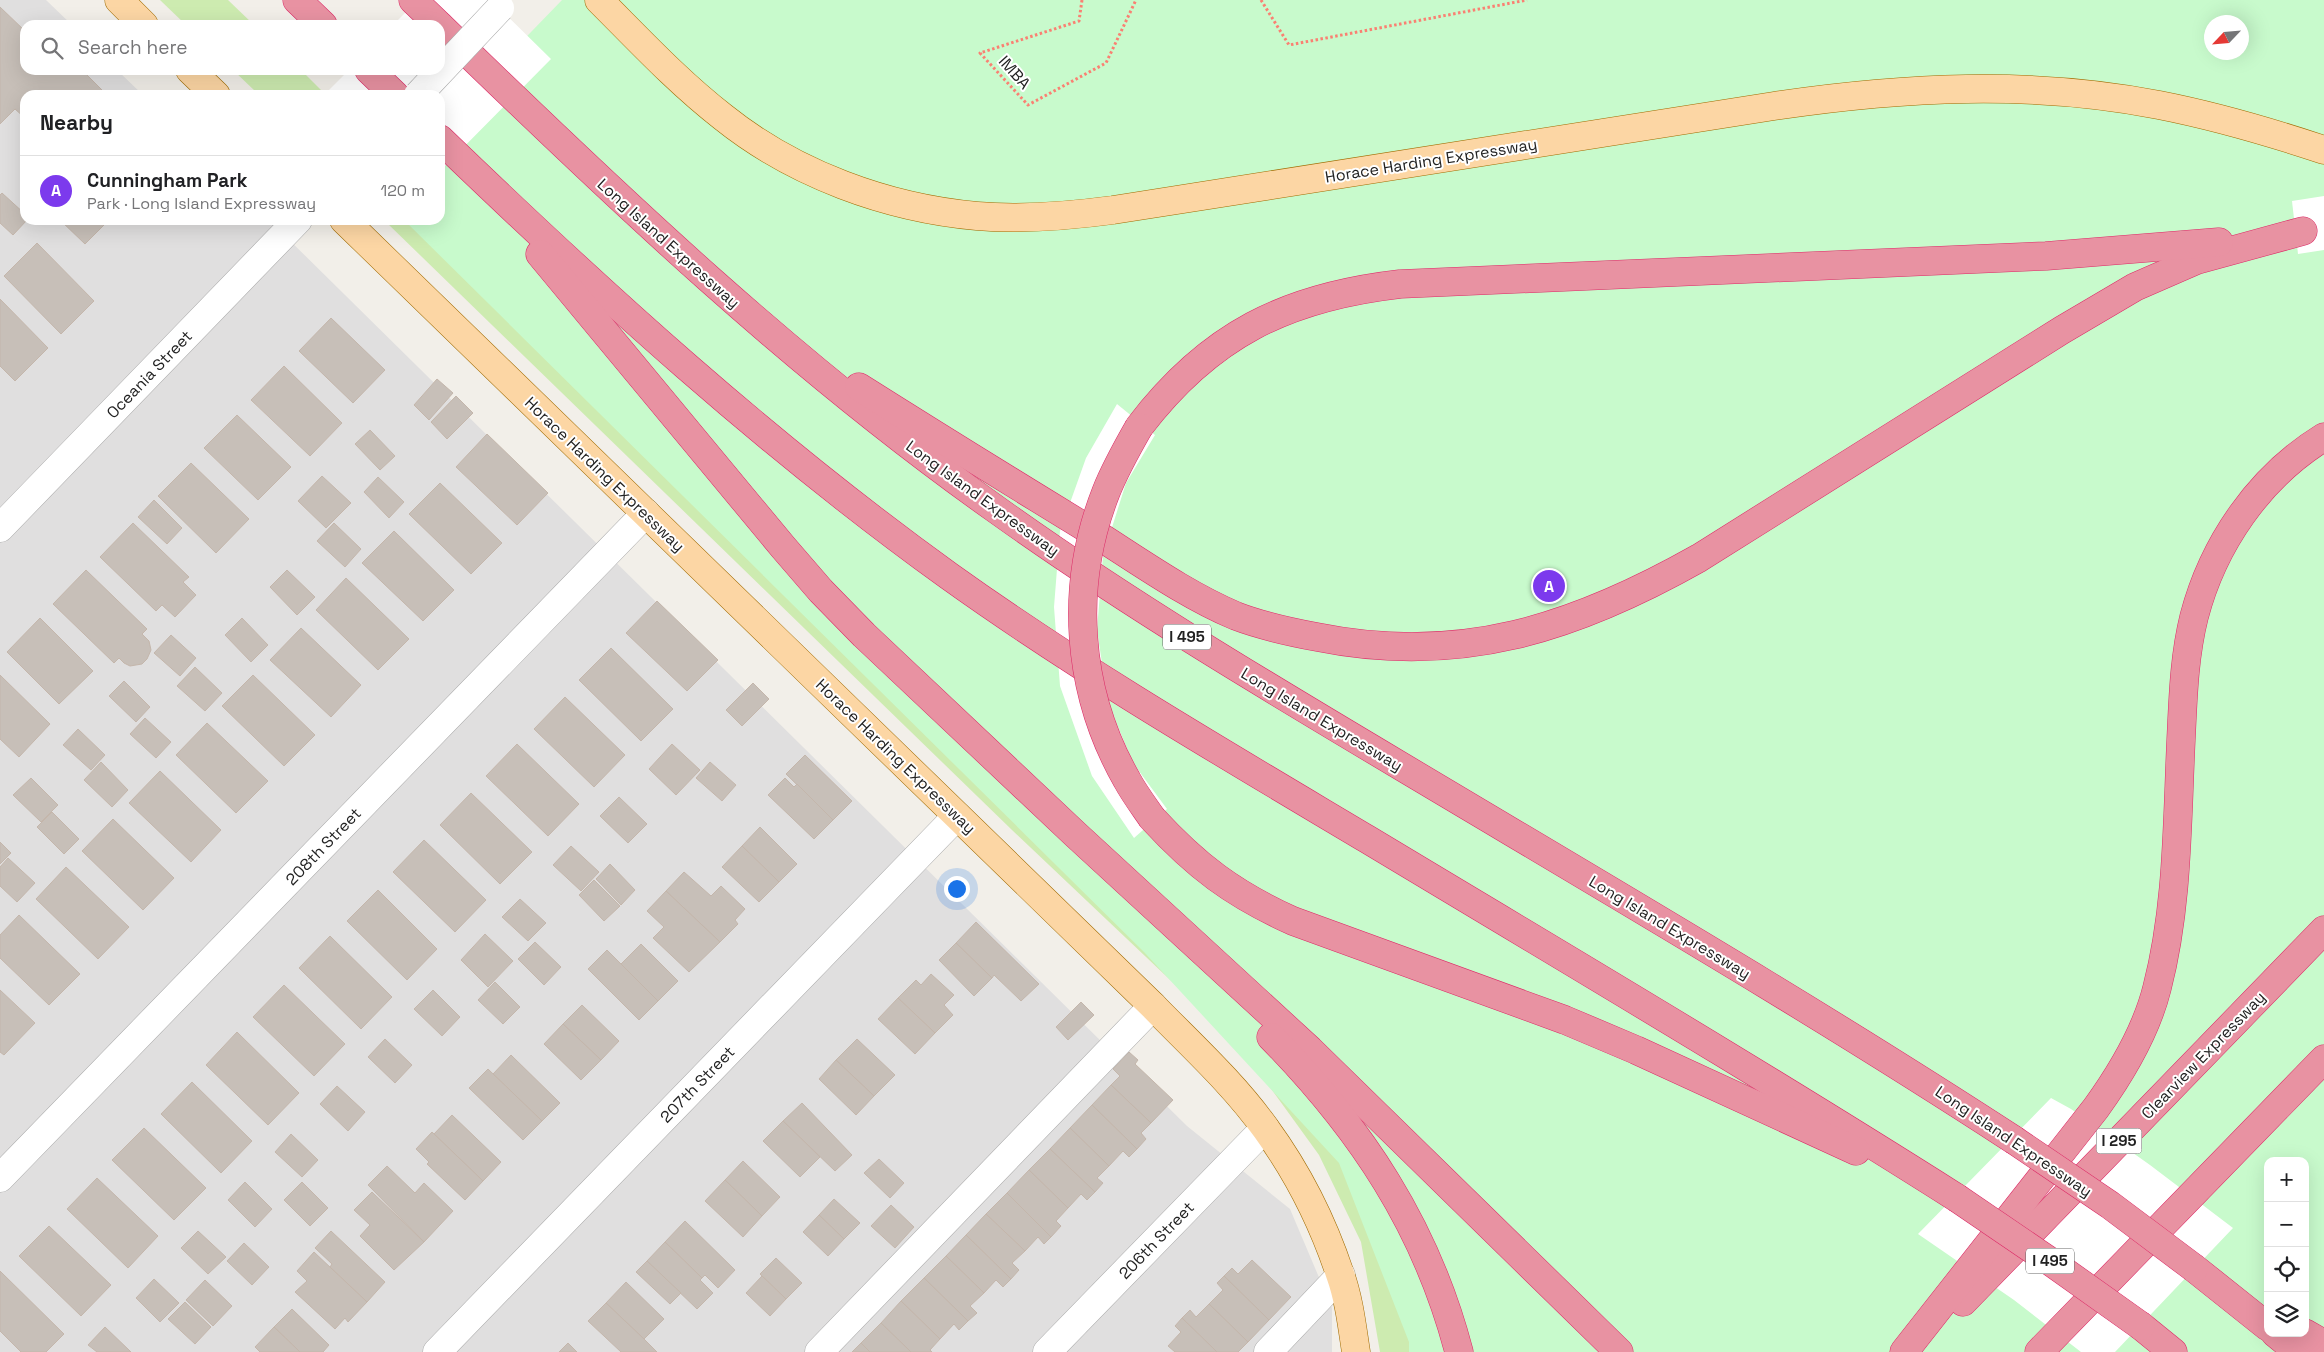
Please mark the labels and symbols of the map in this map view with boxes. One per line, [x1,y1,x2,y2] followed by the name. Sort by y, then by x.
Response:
[2204,15,2249,60] north arrow
[994,51,1035,94] street label: IMBA
[1324,133,1539,188] street label: Horace Harding Expressway
[593,174,744,313] street label: Long Island Expressway
[102,326,197,423] street label: Oceania Street
[520,392,689,556] street label: Horace Harding Expressway
[902,436,1064,561] street label: Long Island Expressway
[1533,567,1565,605] pin: A
[1163,624,1211,650] road number: I 495
[1237,663,1406,776] street label: Long Island Expressway
[811,674,980,838] street label: Horace Harding Expressway
[281,803,366,890] street label: 208th Street
[1585,871,1754,984] street label: Long Island Expressway
[944,876,970,902] your location
[2137,987,2270,1124] street label: Clearview Expressway
[655,1042,739,1127] street label: 207th Street
[1931,1081,2096,1202] street label: Long Island Expressway
[2096,1128,2142,1154] road number: I 295
[1114,1197,1199,1284] street label: 206th Street
[2026,1248,2074,1274] road number: I 495

